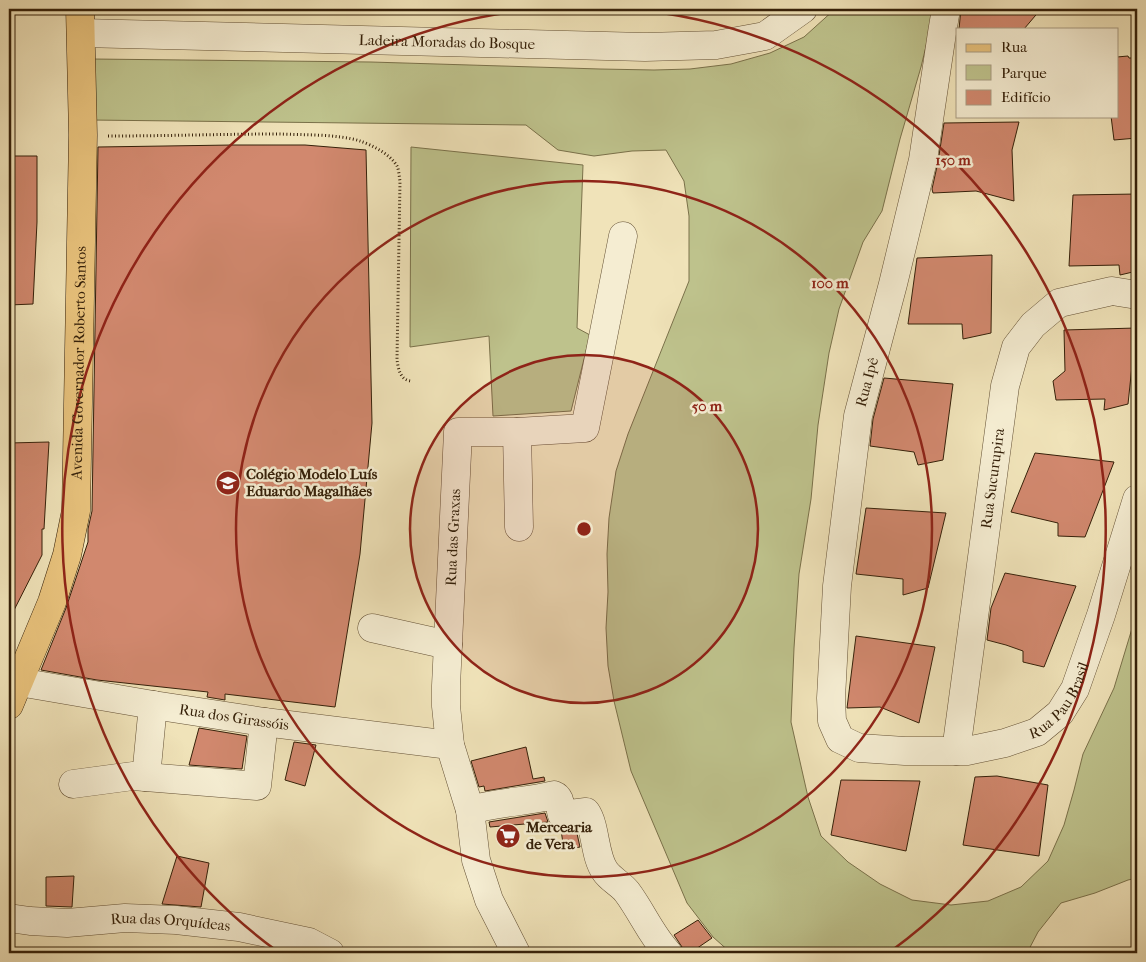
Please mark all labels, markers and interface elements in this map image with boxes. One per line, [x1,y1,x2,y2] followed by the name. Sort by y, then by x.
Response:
[956,28,1118,118] legend
[358,31,536,53] street label: Ladeira Moradas do Bosque
[1001,38,1028,56] text: Rua
[1001,64,1047,82] text: Parque
[1001,88,1051,106] text: Edifício
[935,151,971,169] text: 150 m
[68,246,90,481] street label: Avenida Governador Roberto Santos
[811,274,849,292] text: 100 m
[852,355,882,409] street label: Rua Ipê
[692,397,723,415] text: 50 m
[977,426,1008,530] street label: Rua Sucurupira
[246,465,378,500] place label: Colégio Modelo Luís Eduardo Magalhães
[215,470,241,496] school or university icon: Colégio Modelo Luís Eduardo Magalhães
[442,488,464,586] street label: Rua das Graxas
[575,520,593,538] centre of rings
[1027,660,1093,743] street label: Rua Pau Brasil
[178,700,291,734] street label: Rua dos Girassóis
[525,818,593,853] place label: Mercearia de Vera
[495,823,521,849] supermarket icon: Mercearia de Vera
[110,909,232,935] street label: Rua das Orquídeas

